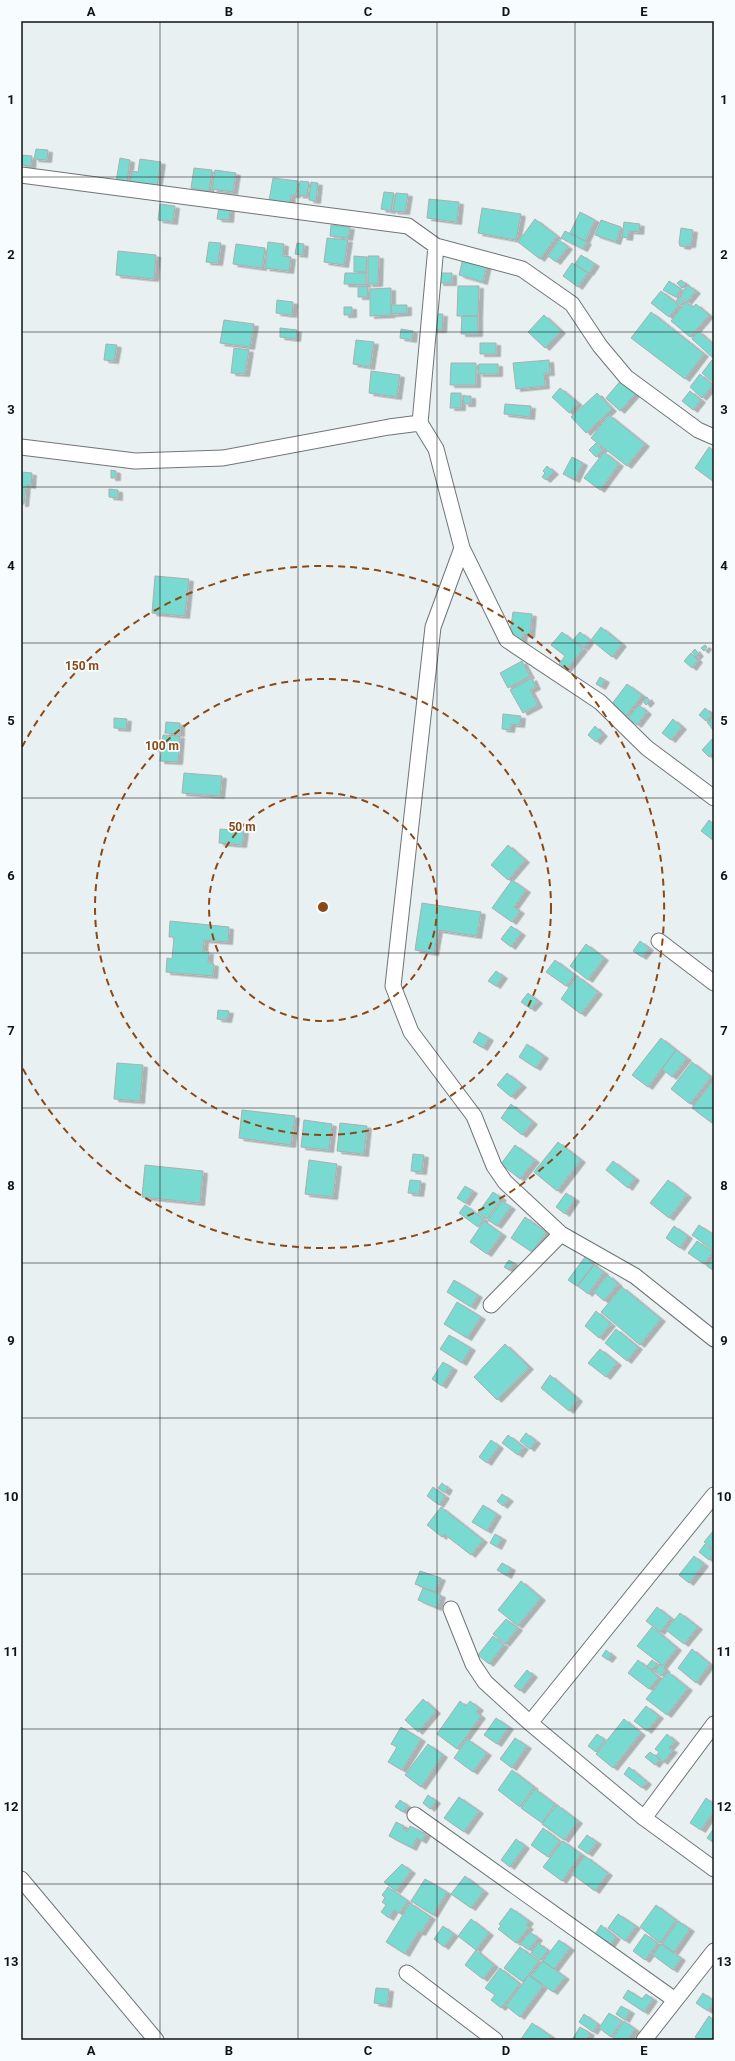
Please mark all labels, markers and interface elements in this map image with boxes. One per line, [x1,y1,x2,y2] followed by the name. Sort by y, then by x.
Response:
[87,4,96,19] text: A
[225,4,233,19] text: B
[364,4,373,19] text: C
[502,4,510,19] text: D
[640,4,648,19] text: E
[7,92,15,107] text: 1
[720,92,728,107] text: 1
[7,247,15,262] text: 2
[720,247,728,262] text: 2
[7,402,15,417] text: 3
[720,402,728,417] text: 3
[7,558,15,573] text: 4
[720,558,728,573] text: 4
[65,659,99,673] text: 150 m
[7,713,15,728] text: 5
[720,713,728,728] text: 5
[145,739,179,753] text: 100 m
[228,820,256,834] text: 50 m
[7,868,15,883] text: 6
[720,868,728,883] text: 6
[316,900,330,914] centre of rings
[7,1023,15,1038] text: 7
[720,1023,728,1038] text: 7
[7,1178,15,1193] text: 8
[720,1178,728,1193] text: 8
[7,1333,15,1348] text: 9
[720,1333,728,1348] text: 9
[4,1489,18,1504] text: 10
[717,1489,731,1504] text: 10
[4,1644,18,1659] text: 11
[717,1644,731,1659] text: 11
[4,1799,18,1814] text: 12
[717,1799,731,1814] text: 12
[4,1954,18,1969] text: 13
[717,1954,731,1969] text: 13
[87,2043,96,2058] text: A
[225,2043,233,2058] text: B
[364,2043,373,2058] text: C
[502,2043,510,2058] text: D
[640,2043,648,2058] text: E

